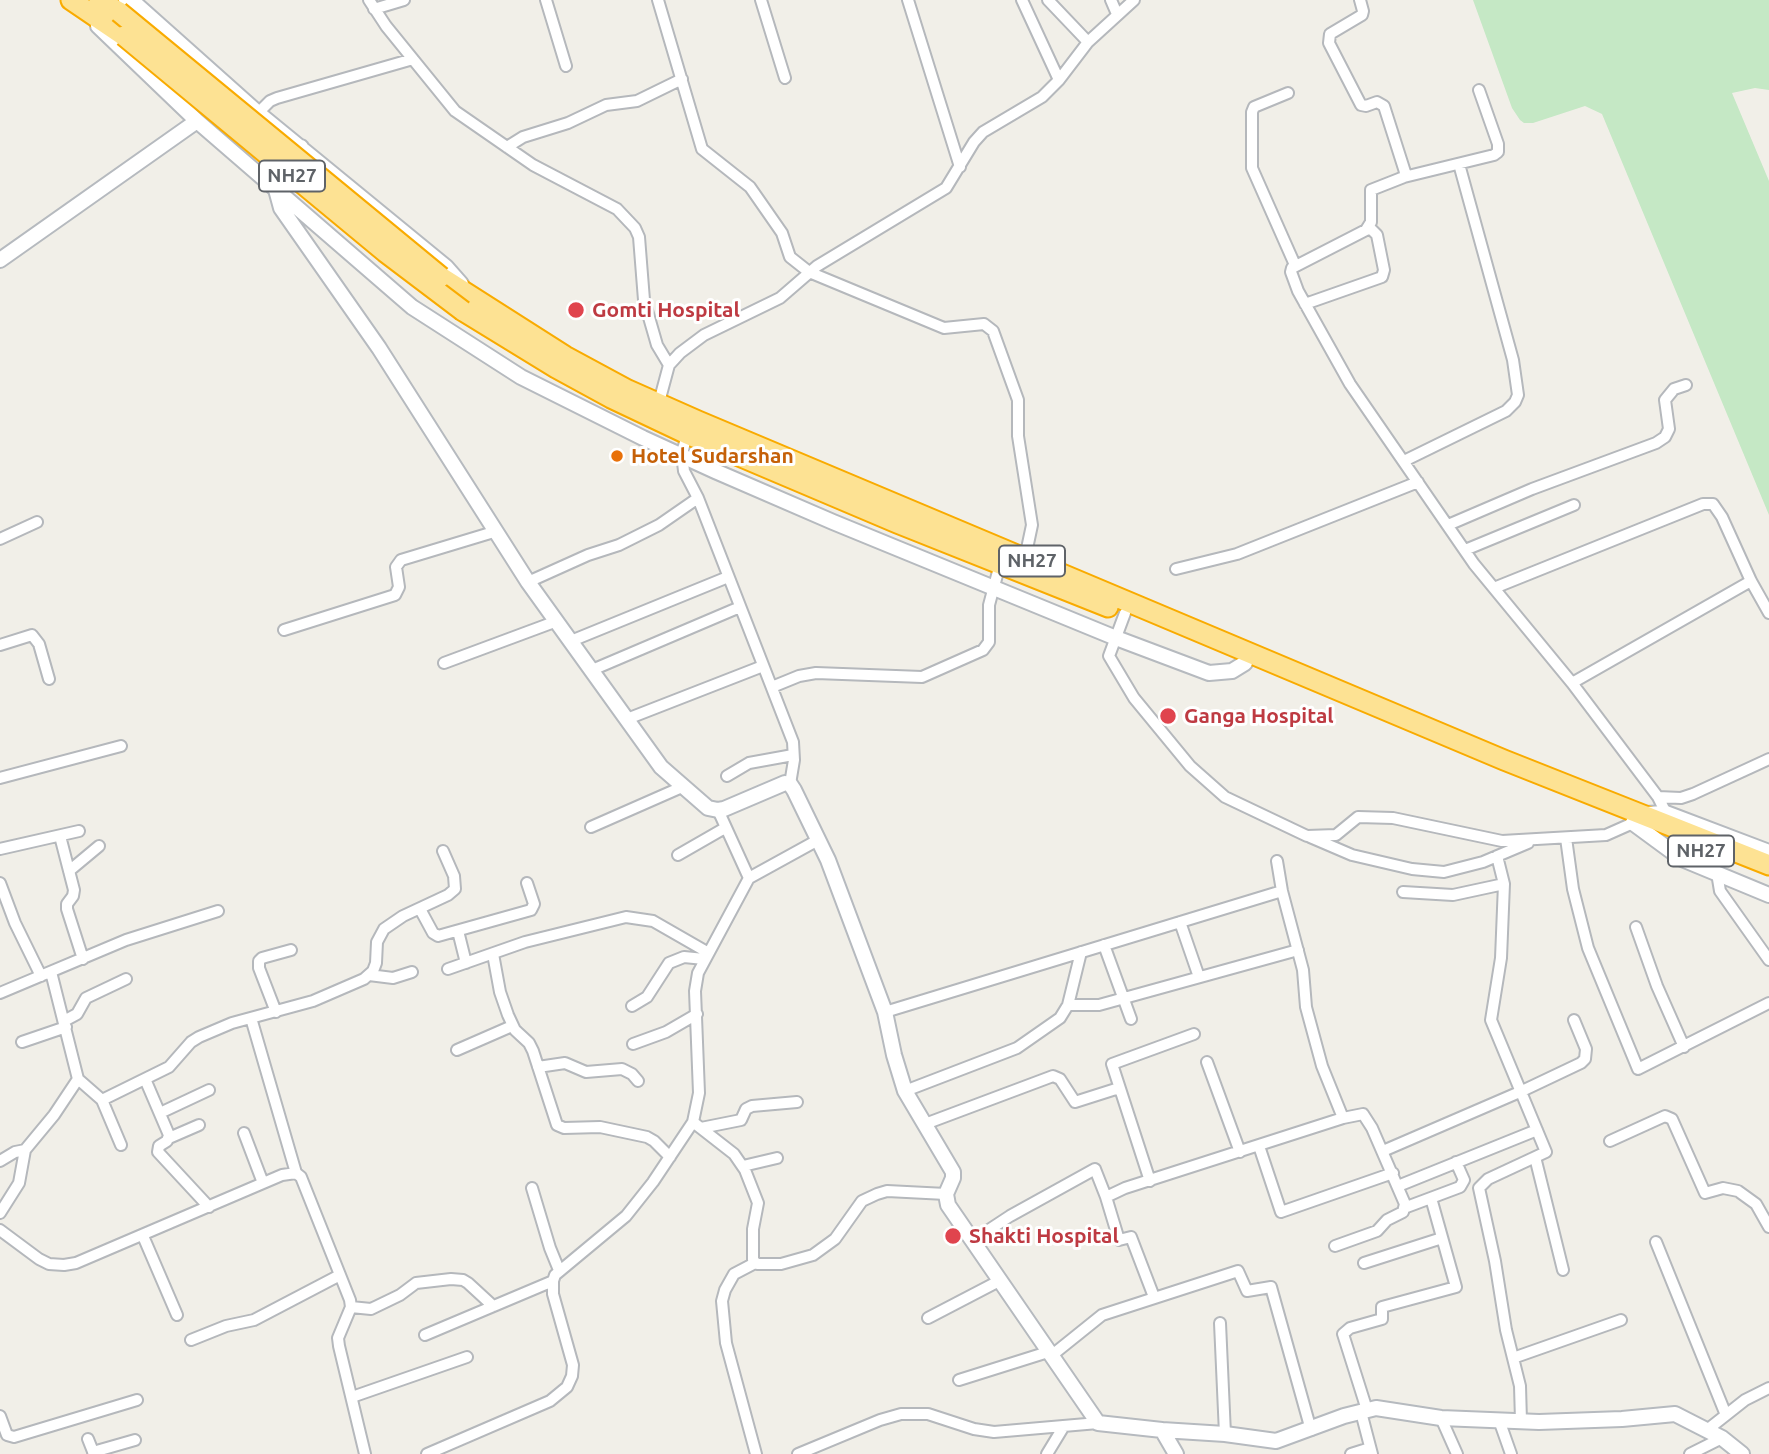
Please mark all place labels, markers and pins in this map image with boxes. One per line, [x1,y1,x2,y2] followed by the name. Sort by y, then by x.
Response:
[592,297,740,323] place label: Gomti Hospital
[566,300,586,320] marker: Gomti Hospital
[631,443,794,469] place label: Hotel Sudarshan
[609,448,625,464] marker: Hotel Sudarshan
[1184,703,1334,729] place label: Ganga Hospital
[1158,706,1178,726] marker: Ganga Hospital
[969,1223,1119,1249] place label: Shakti Hospital
[943,1226,963,1246] marker: Shakti Hospital

